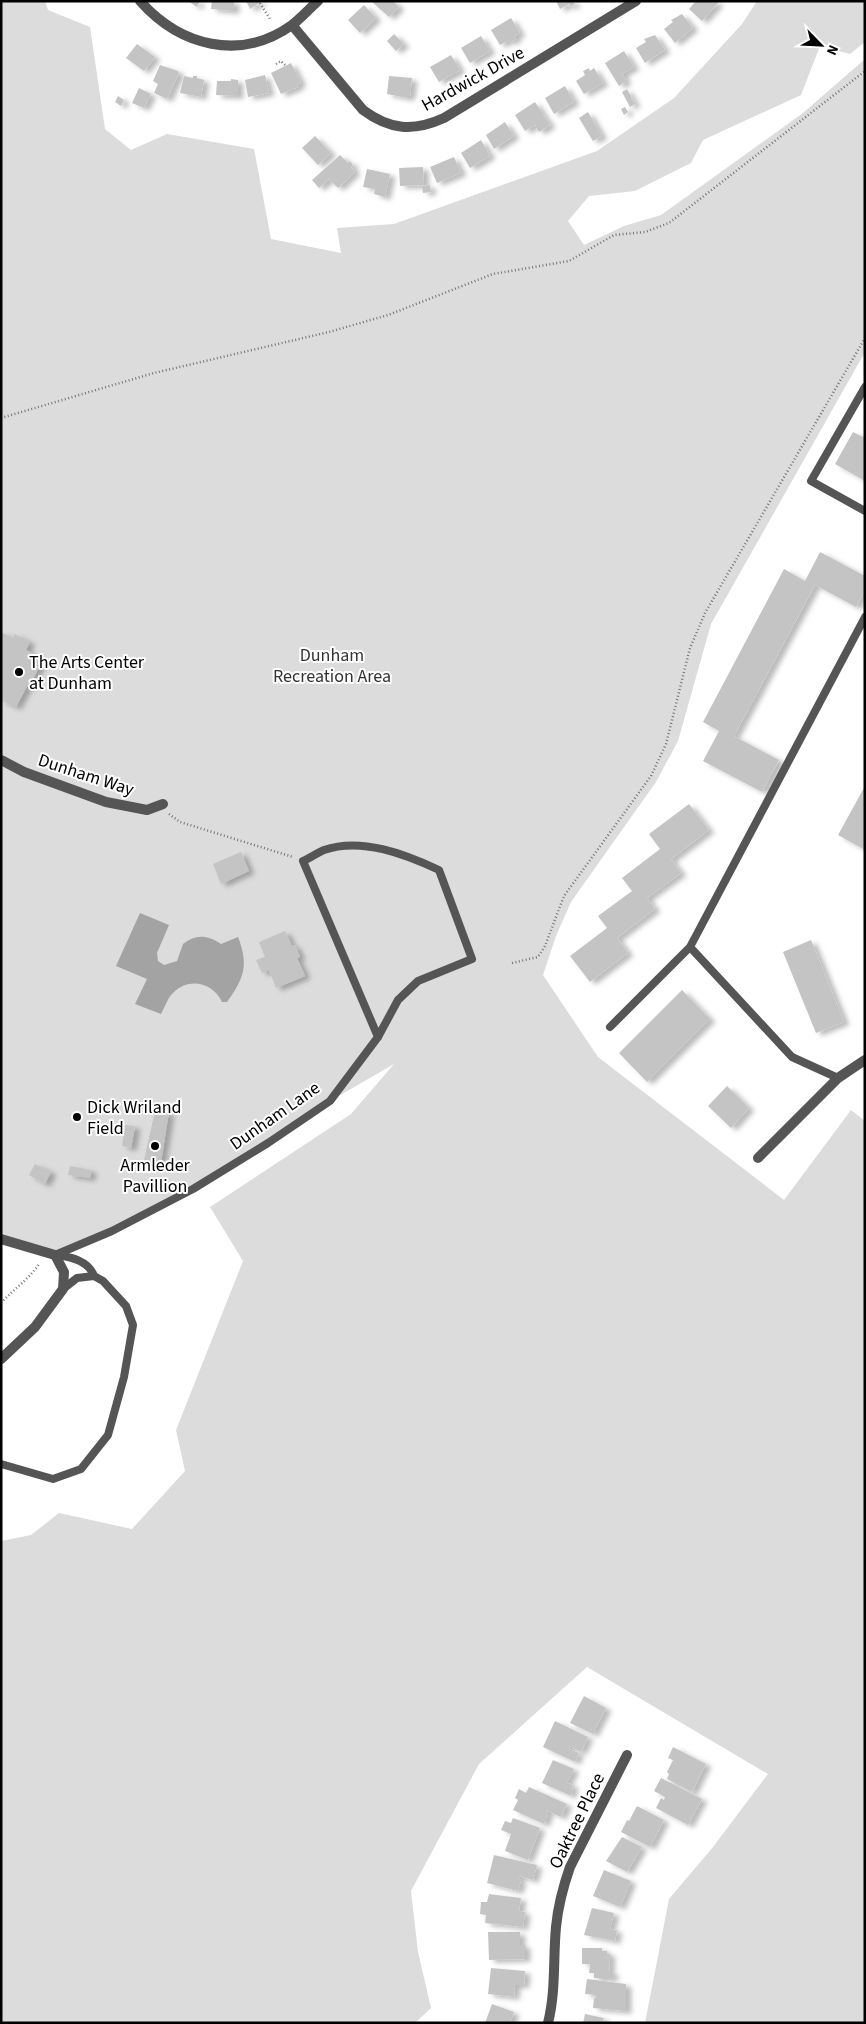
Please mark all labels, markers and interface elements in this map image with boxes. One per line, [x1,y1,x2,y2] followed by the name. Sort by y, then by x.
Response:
[796,20,846,70] north arrow
[417,40,529,118] street label: Hardwick Drive
[821,42,843,58] text: N
[273,643,391,689] park label: Dunham Recreation Area
[29,650,145,696] place label: The Arts Center at Dunham
[13,666,25,678] marker: The Arts Center at Dunham
[35,748,138,802] street label: Dunham Way
[225,1076,325,1156] street label: Dunham Lane
[87,1095,182,1141] place label: Dick Wriland Field
[71,1111,83,1123] marker: Dick Wriland Field
[149,1140,161,1152] marker: Armleder Pavillion
[120,1153,191,1199] place label: Armleder Pavillion
[543,1769,611,1873] street label: Oaktree Place

